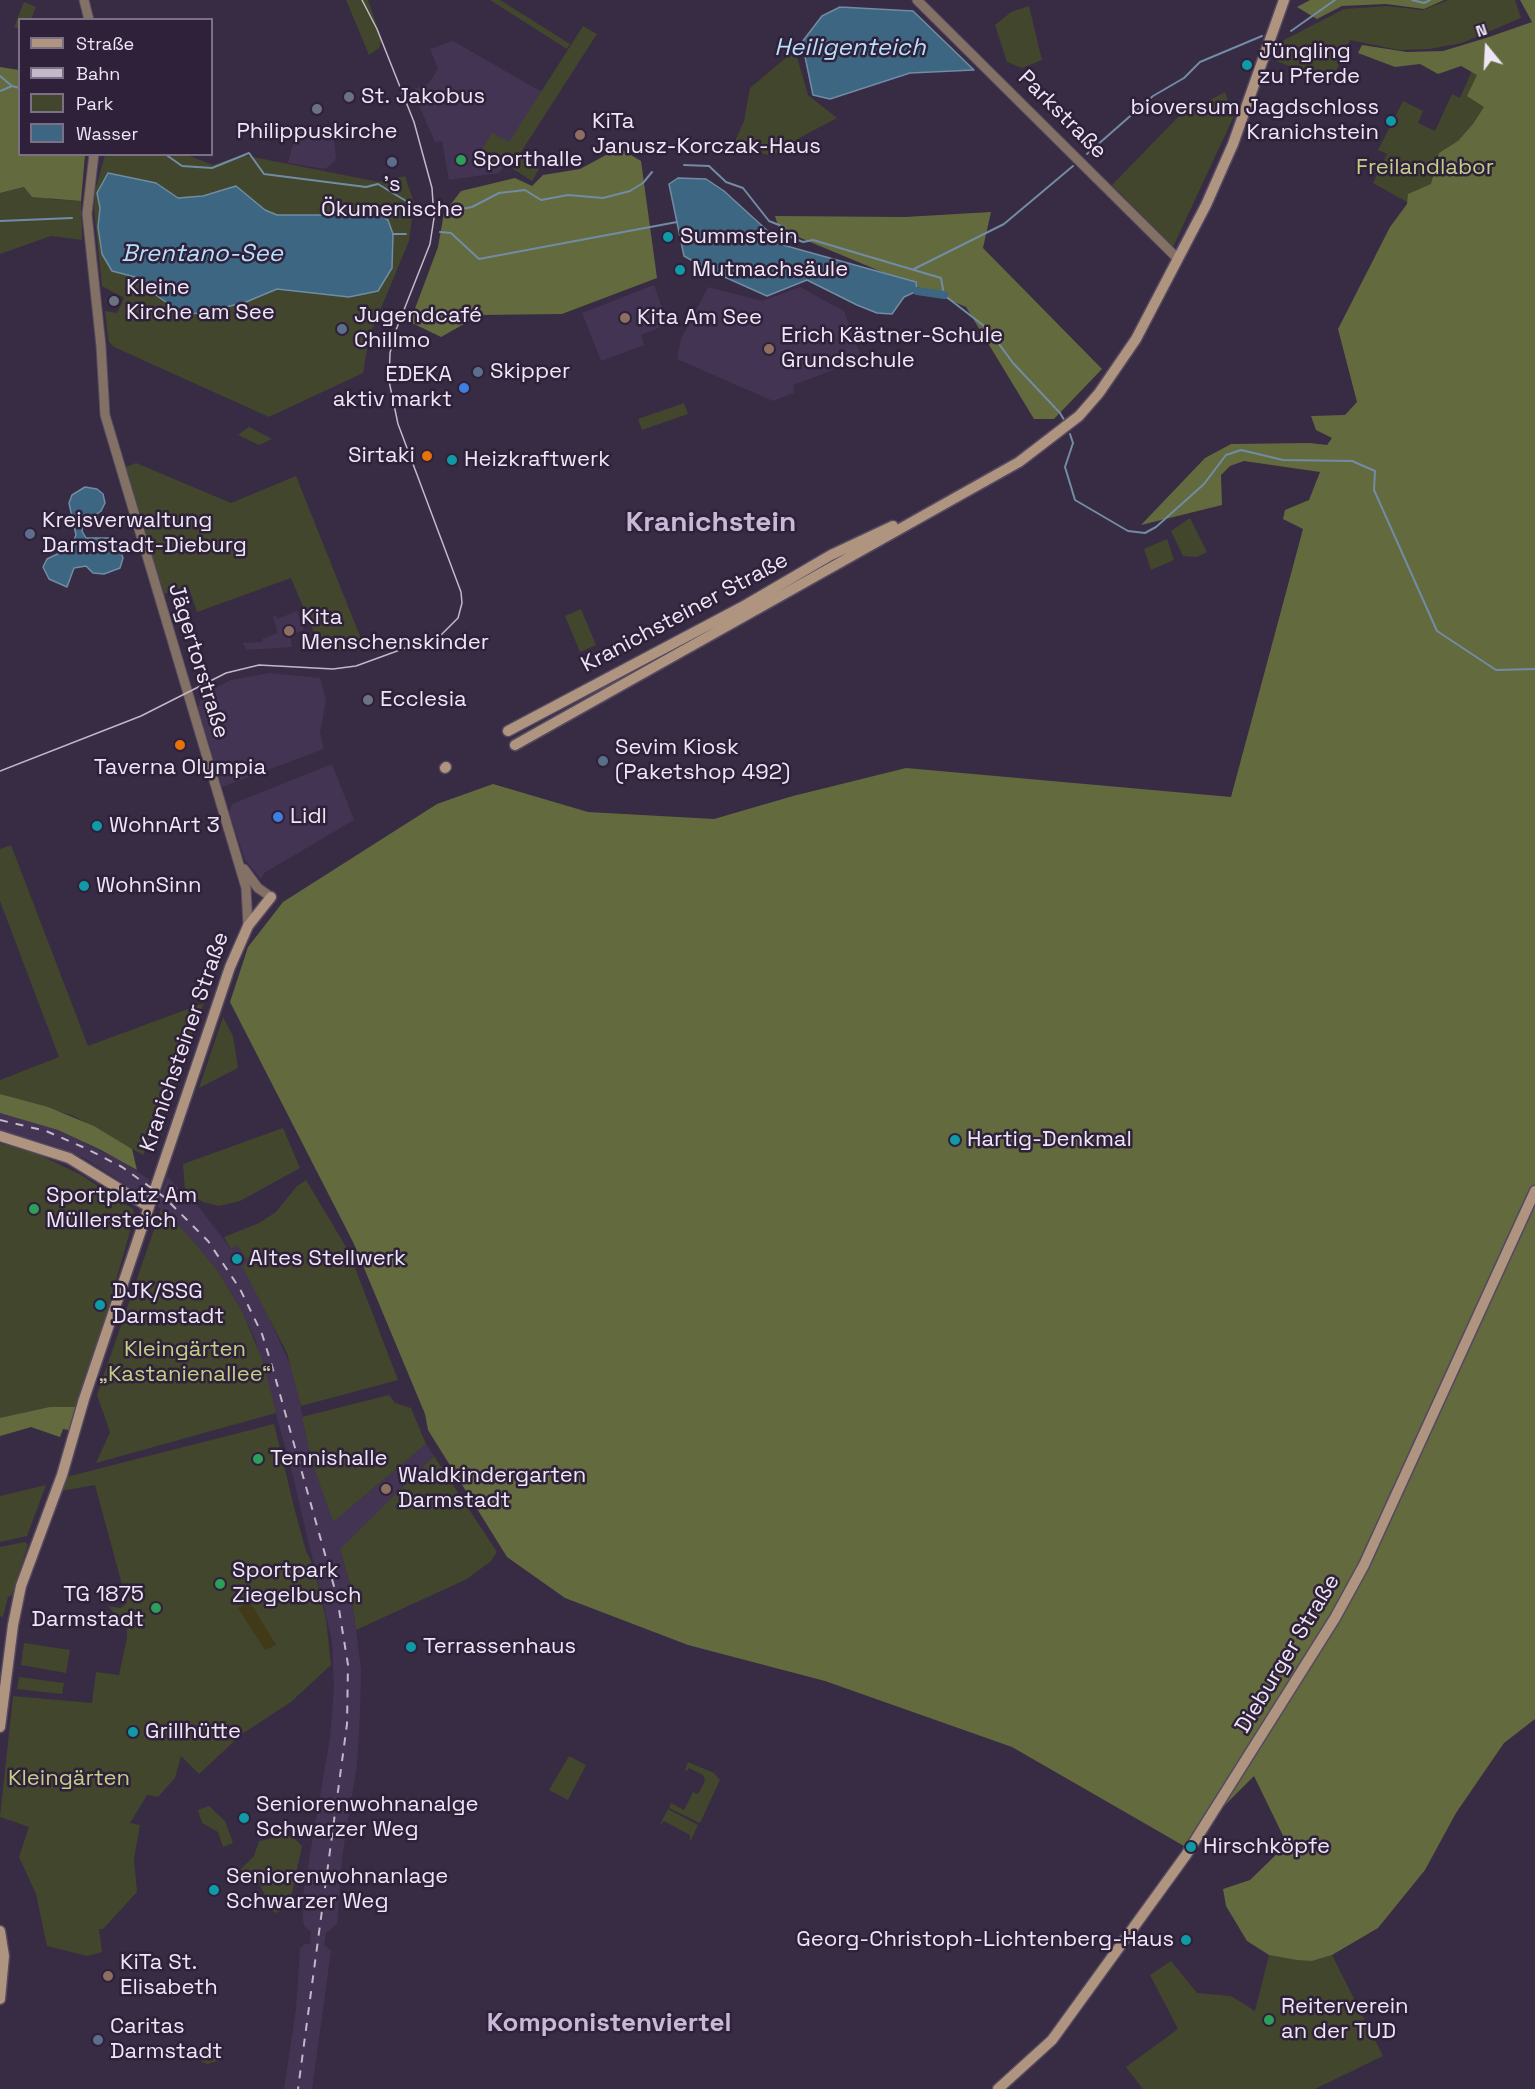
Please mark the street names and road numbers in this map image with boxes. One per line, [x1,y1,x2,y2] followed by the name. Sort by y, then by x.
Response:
[1012,65,1112,165] street label: Parkstraße
[577,547,793,679] street label: Kranichsteiner Straße
[162,580,234,742] street label: Jägertorstraße
[135,929,235,1155] street label: Kranichsteiner Straße
[1230,1570,1346,1738] street label: Dieburger Straße

